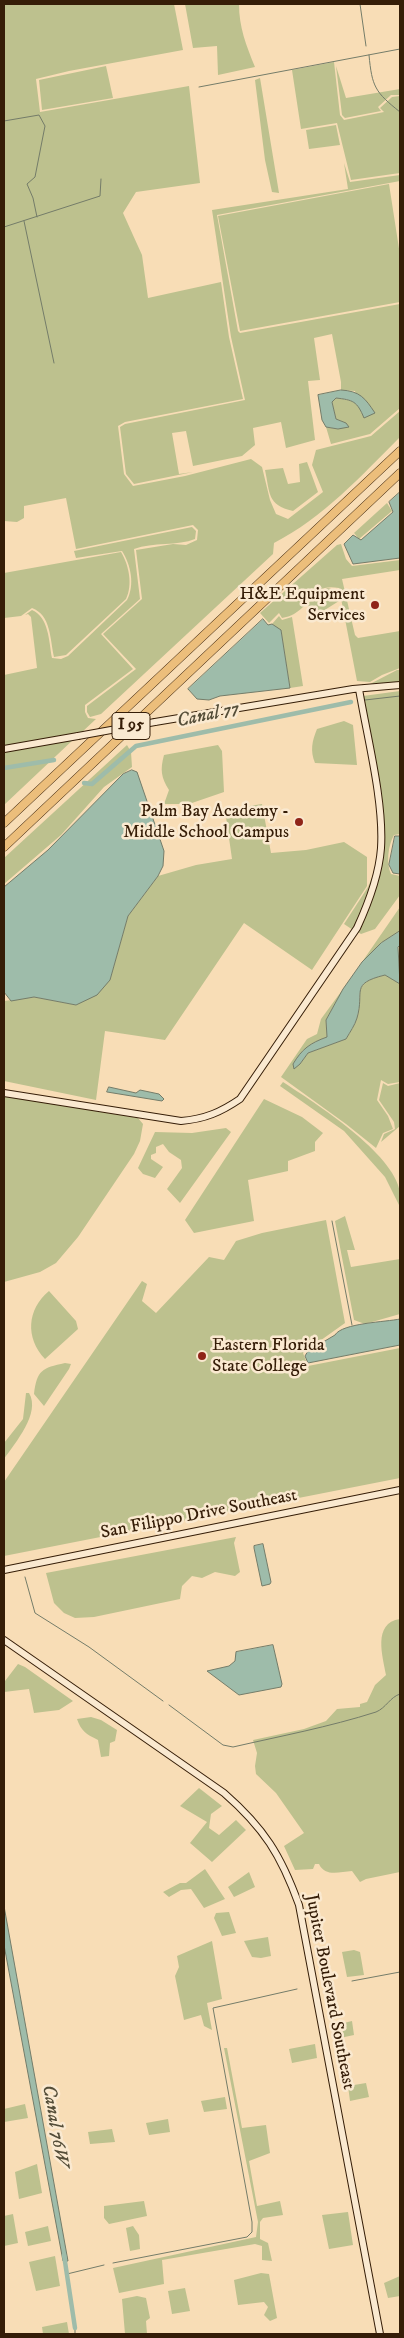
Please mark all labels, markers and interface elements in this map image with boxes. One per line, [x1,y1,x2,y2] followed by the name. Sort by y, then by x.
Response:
[239,584,365,626] place label: H&E Equipment Services
[369,599,381,611] marker: H&E Equipment Services
[175,698,241,734] water label: Canal 77
[112,712,150,739] road number: I 95
[123,801,289,844] place label: Palm Bay Academy - Middle School Campus
[293,816,305,828] marker: Palm Bay Academy - Middle School Campus
[212,1335,325,1378] place label: Eastern Florida State College
[196,1350,208,1362] marker: Eastern Florida State College
[99,1485,299,1545] street label: San Filippo Drive Southeast
[299,1893,359,2091] street label: Jupiter Boulevard Southeast
[36,2083,72,2169] water label: Canal 76W

